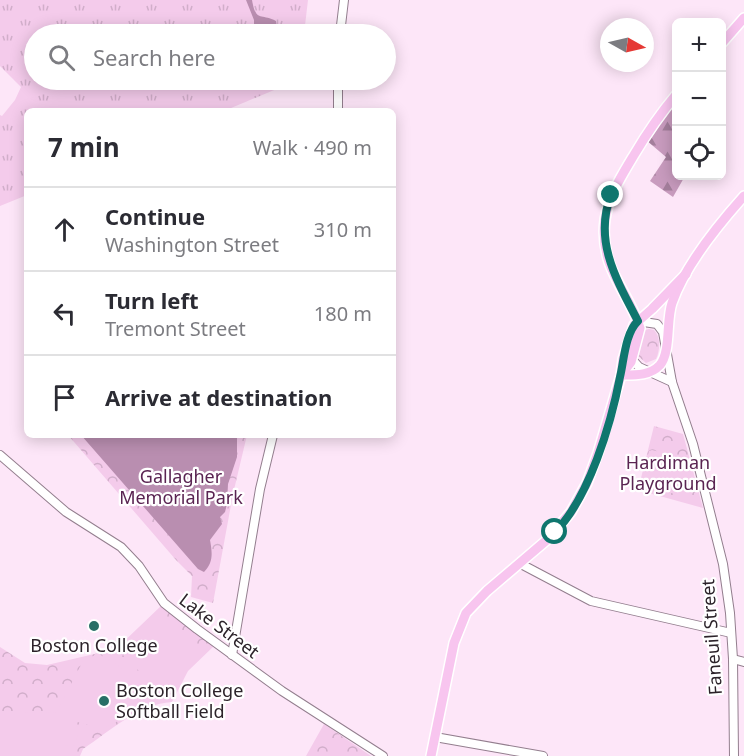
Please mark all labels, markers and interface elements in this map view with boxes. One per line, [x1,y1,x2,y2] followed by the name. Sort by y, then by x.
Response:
[600,18,654,72] north arrow
[672,18,726,180] map controls
[672,18,726,72] button: +
[24,24,396,90] search box
[45,41,78,74] icon: search
[93,42,215,72] text: Search here
[672,72,726,126] button: −
[672,126,726,180] button: locate
[48,129,120,165] text: 7 min
[253,134,372,161] text: Walk · 490 m
[597,181,623,207] route end
[105,201,205,231] text: Continue
[48,213,81,246] icon: ahead
[314,216,372,243] text: 310 m
[105,231,279,258] text: Washington Street
[105,285,199,315] text: Turn left
[48,297,81,330] icon: left
[314,300,372,327] text: 180 m
[105,315,246,342] text: Tremont Street
[48,381,81,414] icon: arrive
[105,382,332,412] text: Arrive at destination
[619,450,717,495] park label: Hardiman Playground
[119,464,243,509] park label: Gallagher Memorial Park
[541,518,567,544] route start
[695,578,727,696] street label: Faneuil Street
[175,587,265,663] street label: Lake Street
[87,619,101,633] marker: Boston College
[30,633,158,657] place label: Boston College
[116,678,243,723] place label: Boston College Softball Field
[97,694,111,708] marker: Boston College Softball Field

